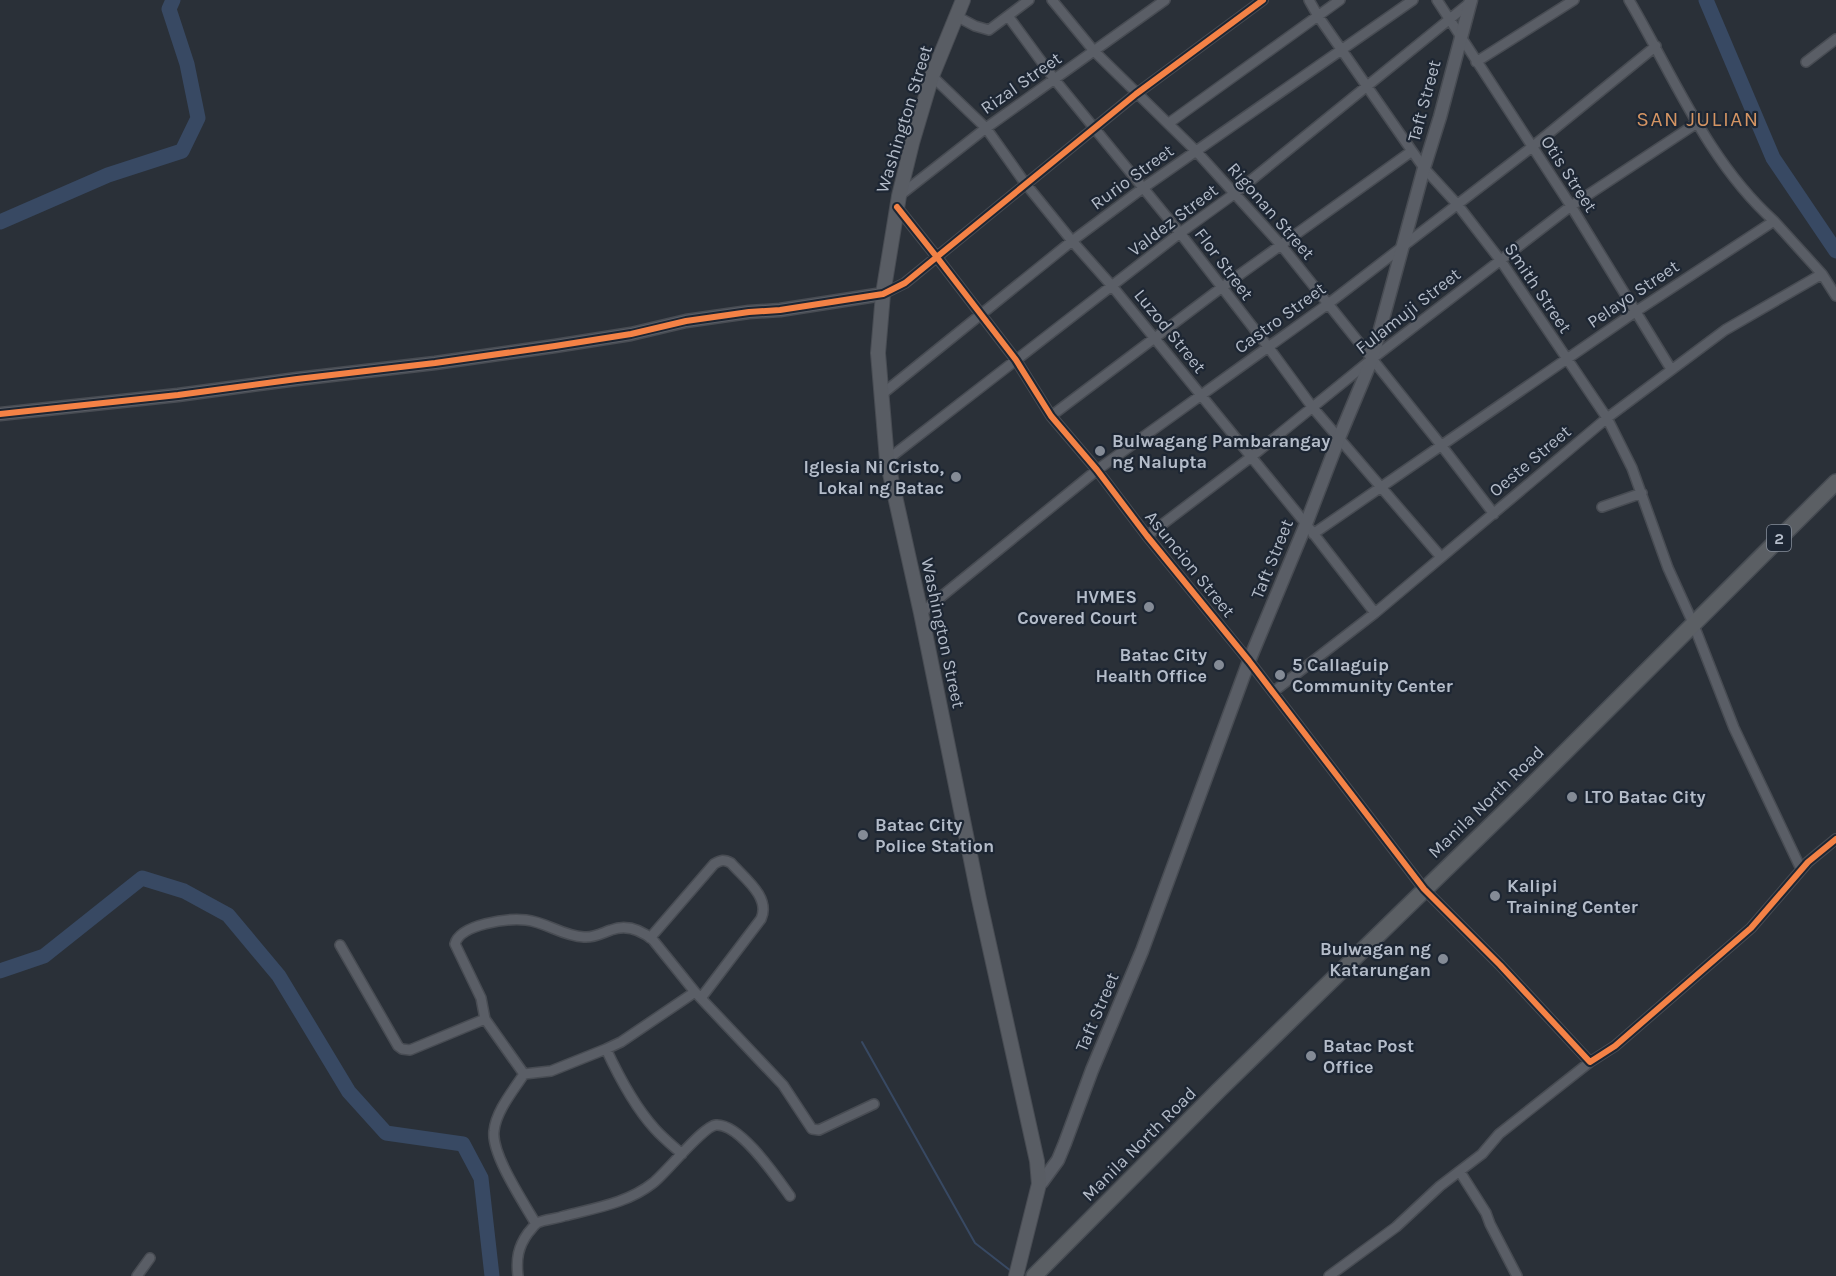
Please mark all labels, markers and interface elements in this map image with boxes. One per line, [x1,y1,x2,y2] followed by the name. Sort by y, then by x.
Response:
[871,42,937,196] street label: Washington Street
[976,47,1066,119] street label: Rizal Street
[1403,57,1446,144] street label: Taft Street
[1636,107,1760,131] district label: SAN JULIAN
[1536,132,1602,217] street label: Otis Street
[1086,139,1178,215] street label: Rurio Street
[1223,158,1319,264] street label: Rigonan Street
[1124,179,1222,261] street label: Valdez Street
[1190,224,1258,305] street label: Flor Street
[1500,239,1576,338] street label: Smith Street
[1583,255,1683,333] street label: Pelayo Street
[1351,263,1465,359] street label: Fulamuji Street
[1230,277,1330,358] street label: Castro Street
[1129,284,1211,378] street label: Luzod Street
[1485,420,1576,502] street label: Oeste Street
[1112,430,1330,473] place label: Bulwagang Pambarangay ng Nalupta
[1093,444,1107,458] marker: Bulwagang Pambarangay ng Nalupta
[803,456,944,499] place label: Iglesia Ni Cristo, Lokal ng Batac
[949,470,963,484] marker: Iglesia Ni Cristo, Lokal ng Batac
[1140,506,1240,622] street label: Asuncion Street
[1246,516,1298,602] street label: Taft Street
[1767,525,1791,551] road number: 2
[916,556,970,710] street label: Washington Street
[1017,586,1137,629] place label: HVMES Covered Court
[1142,600,1156,614] marker: HVMES Covered Court
[1095,644,1207,687] place label: Batac City Health Office
[1292,654,1453,697] place label: 5 Callaguip Community Center
[1212,658,1226,672] marker: Batac City Health Office
[1273,668,1287,682] marker: 5 Callaguip Community Center
[1423,741,1549,863] street label: Manila North Road
[1584,786,1706,808] place label: LTO Batac City
[1565,790,1579,804] marker: LTO Batac City
[875,814,994,857] place label: Batac City Police Station
[856,828,870,842] marker: Batac City Police Station
[1507,875,1638,918] place label: Kalipi Training Center
[1488,889,1502,903] marker: Kalipi Training Center
[1320,938,1432,981] place label: Bulwagan ng Katarungan
[1436,952,1450,966] marker: Bulwagan ng Katarungan
[1070,969,1124,1055] street label: Taft Street
[1323,1035,1414,1078] place label: Batac Post Office
[1304,1049,1318,1063] marker: Batac Post Office
[1077,1082,1201,1206] street label: Manila North Road

